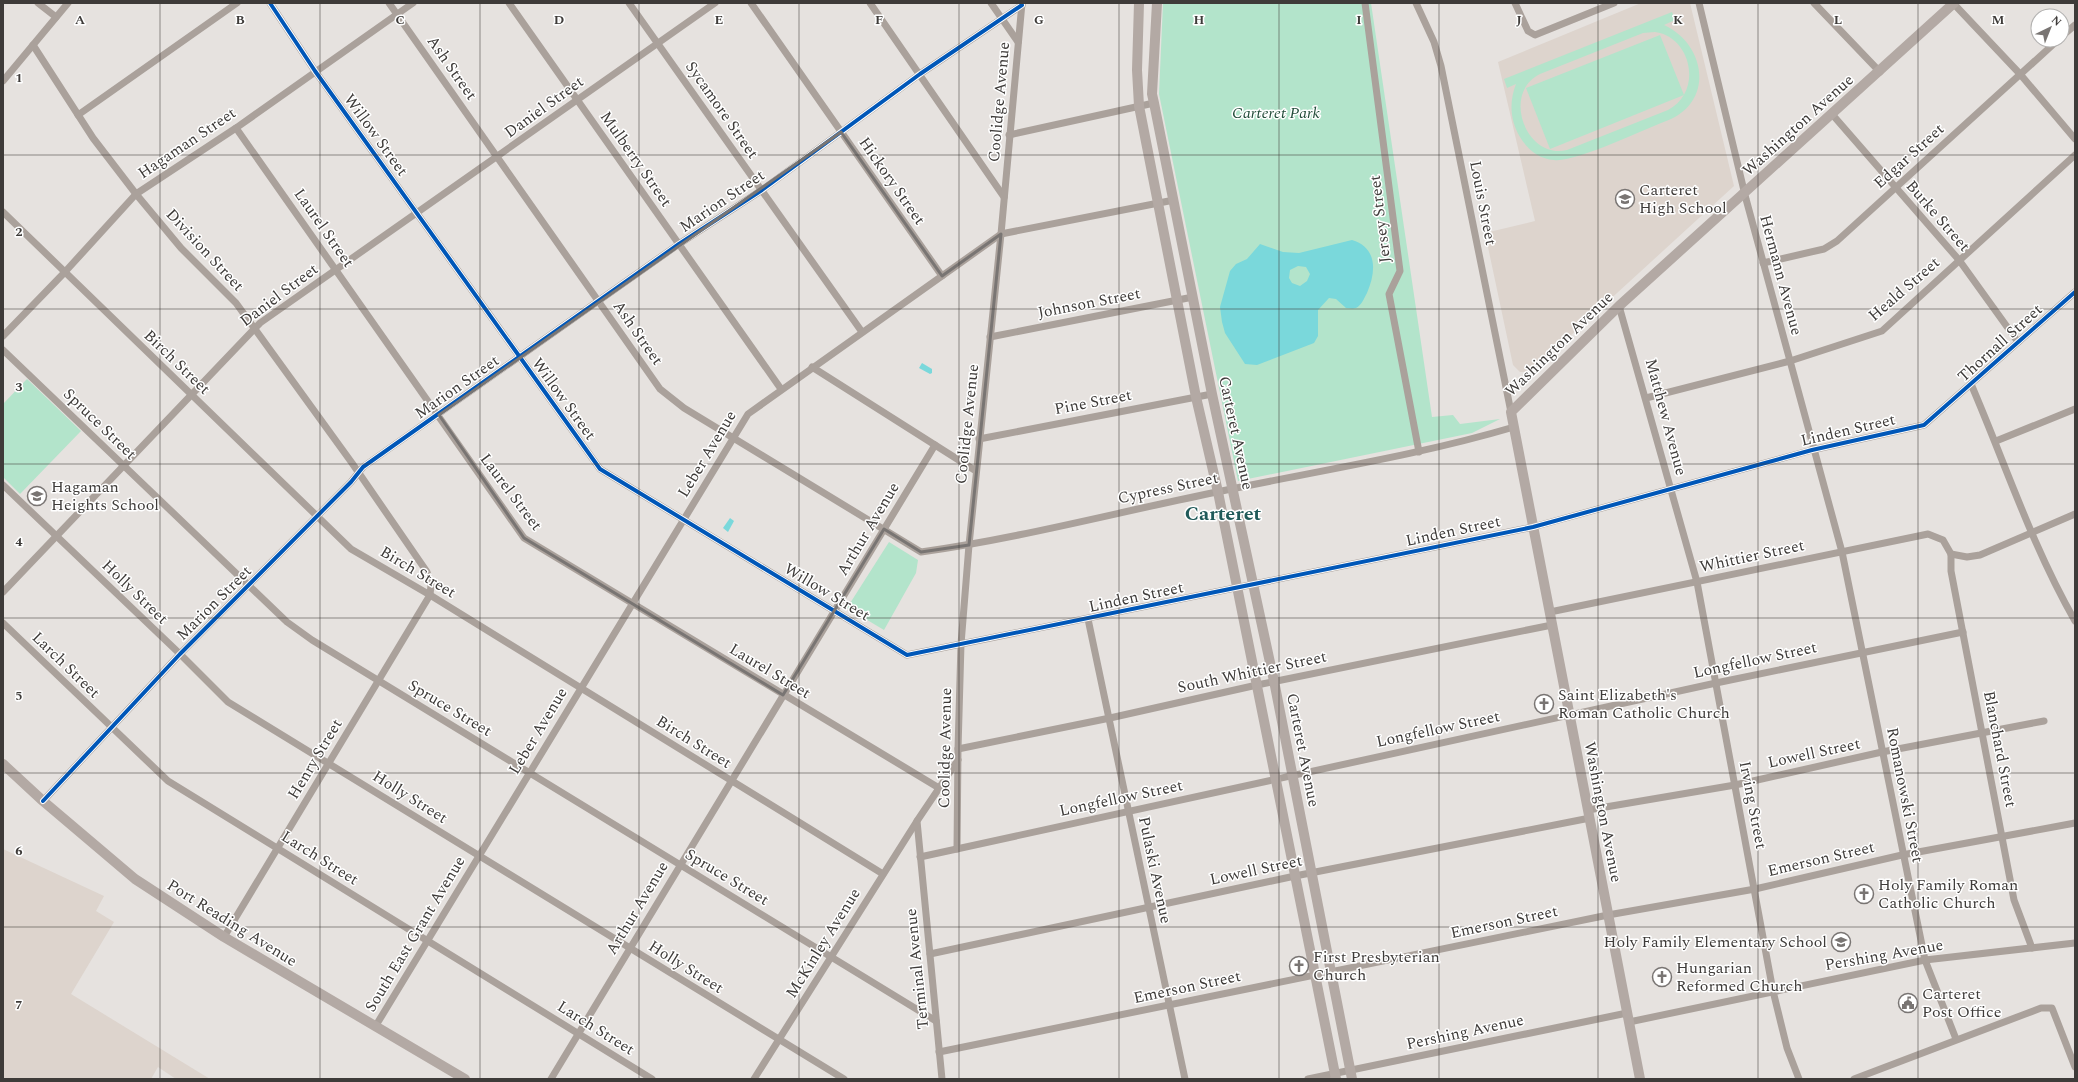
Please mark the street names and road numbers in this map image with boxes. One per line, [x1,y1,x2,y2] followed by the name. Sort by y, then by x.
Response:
[421,31,483,105] street label: Ash Street
[982,41,1016,163] street label: Coolidge Avenue
[679,56,765,164] street label: Sycamore Street
[1737,68,1859,182] street label: Washington Avenue
[499,70,589,144] street label: Daniel Street
[338,89,414,181] street label: Willow Street
[133,101,241,185] street label: Hagaman Street
[594,106,678,212] street label: Mulberry Street
[1868,117,1950,194] street label: Edgar Street
[853,132,932,230] street label: Hickory Street
[1463,159,1503,248] street label: Louis Street
[674,163,770,238] street label: Marion Street
[1363,173,1397,264] street label: Jersey Street
[1900,175,1976,257] street label: Burke Street
[288,184,360,273] street label: Laurel Street
[160,203,250,297] street label: Division Street
[1753,212,1809,338] street label: Hermann Avenue
[1863,251,1945,327] street label: Heald Street
[235,257,324,333] street label: Daniel Street
[1036,281,1143,325] street label: Johnson Street
[1499,286,1619,402] street label: Washington Avenue
[607,296,669,370] street label: Ash Street
[1952,298,2048,388] street label: Thornall Street
[138,324,216,400] street label: Birch Street
[410,349,504,425] street label: Marion Street
[526,353,602,445] street label: Willow Street
[1639,356,1693,478] street label: Matthew Avenue
[949,363,985,485] street label: Coolidge Avenue
[1212,374,1260,492] street label: Carteret Avenue
[58,383,142,466] street label: Spruce Street
[1052,383,1134,421] street label: Pine Street
[672,406,742,502] street label: Leber Avenue
[1798,407,1898,453] street label: Linden Street
[474,448,548,536] street label: Laurel Street
[1116,466,1221,510] street label: Cypress Street
[831,478,905,580] street label: Arthur Avenue
[1403,509,1503,553] street label: Linden Street
[1697,533,1807,579] street label: Whittier Street
[375,540,461,604] street label: Birch Street
[96,554,174,630] street label: Holly Street
[779,557,875,627] street label: Willow Street
[171,559,258,646] street label: Marion Street
[1086,575,1186,619] street label: Linden Street
[26,626,106,704] street label: Larch Street
[1691,635,1819,685] street label: Longfellow Street
[725,637,816,705] street label: Laurel Street
[1175,644,1329,700] street label: South Whittier Street
[403,673,497,743] street label: Spruce Street
[503,683,573,779] street label: Leber Avenue
[932,687,958,809] street label: Coolidge Avenue
[1977,689,2023,810] street label: Blanchard Street
[1280,691,1326,809] street label: Carteret Avenue
[1374,704,1502,754] street label: Longfellow Street
[652,709,737,775] street label: Birch Street
[282,714,349,804] street label: Henry Street
[1880,725,1930,865] street label: Romanowski Street
[1766,731,1863,775] street label: Lowell Street
[1578,740,1628,884] street label: Washington Avenue
[1733,759,1773,851] street label: Irving Street
[368,764,453,830] street label: Holly Street
[1057,773,1185,823] street label: Longfellow Street
[1132,814,1178,926] street label: Pulaski Avenue
[277,825,364,891] street label: Larch Street
[1765,835,1877,883] street label: Emerson Street
[680,842,774,912] street label: Spruce Street
[1208,848,1305,892] street label: Lowell Street
[359,851,471,1017] street label: South East Grant Avenue
[600,857,674,959] street label: Arthur Avenue
[162,873,302,973] street label: Port Reading Avenue
[780,883,866,1003] street label: McKinley Avenue
[1448,899,1560,945] street label: Emerson Street
[899,907,935,1031] street label: Terminal Avenue
[1823,933,1945,977] street label: Pershing Avenue
[644,934,729,1000] street label: Holly Street
[1131,964,1243,1010] street label: Emerson Street
[553,995,640,1061] street label: Larch Street
[1404,1008,1526,1056] street label: Pershing Avenue

